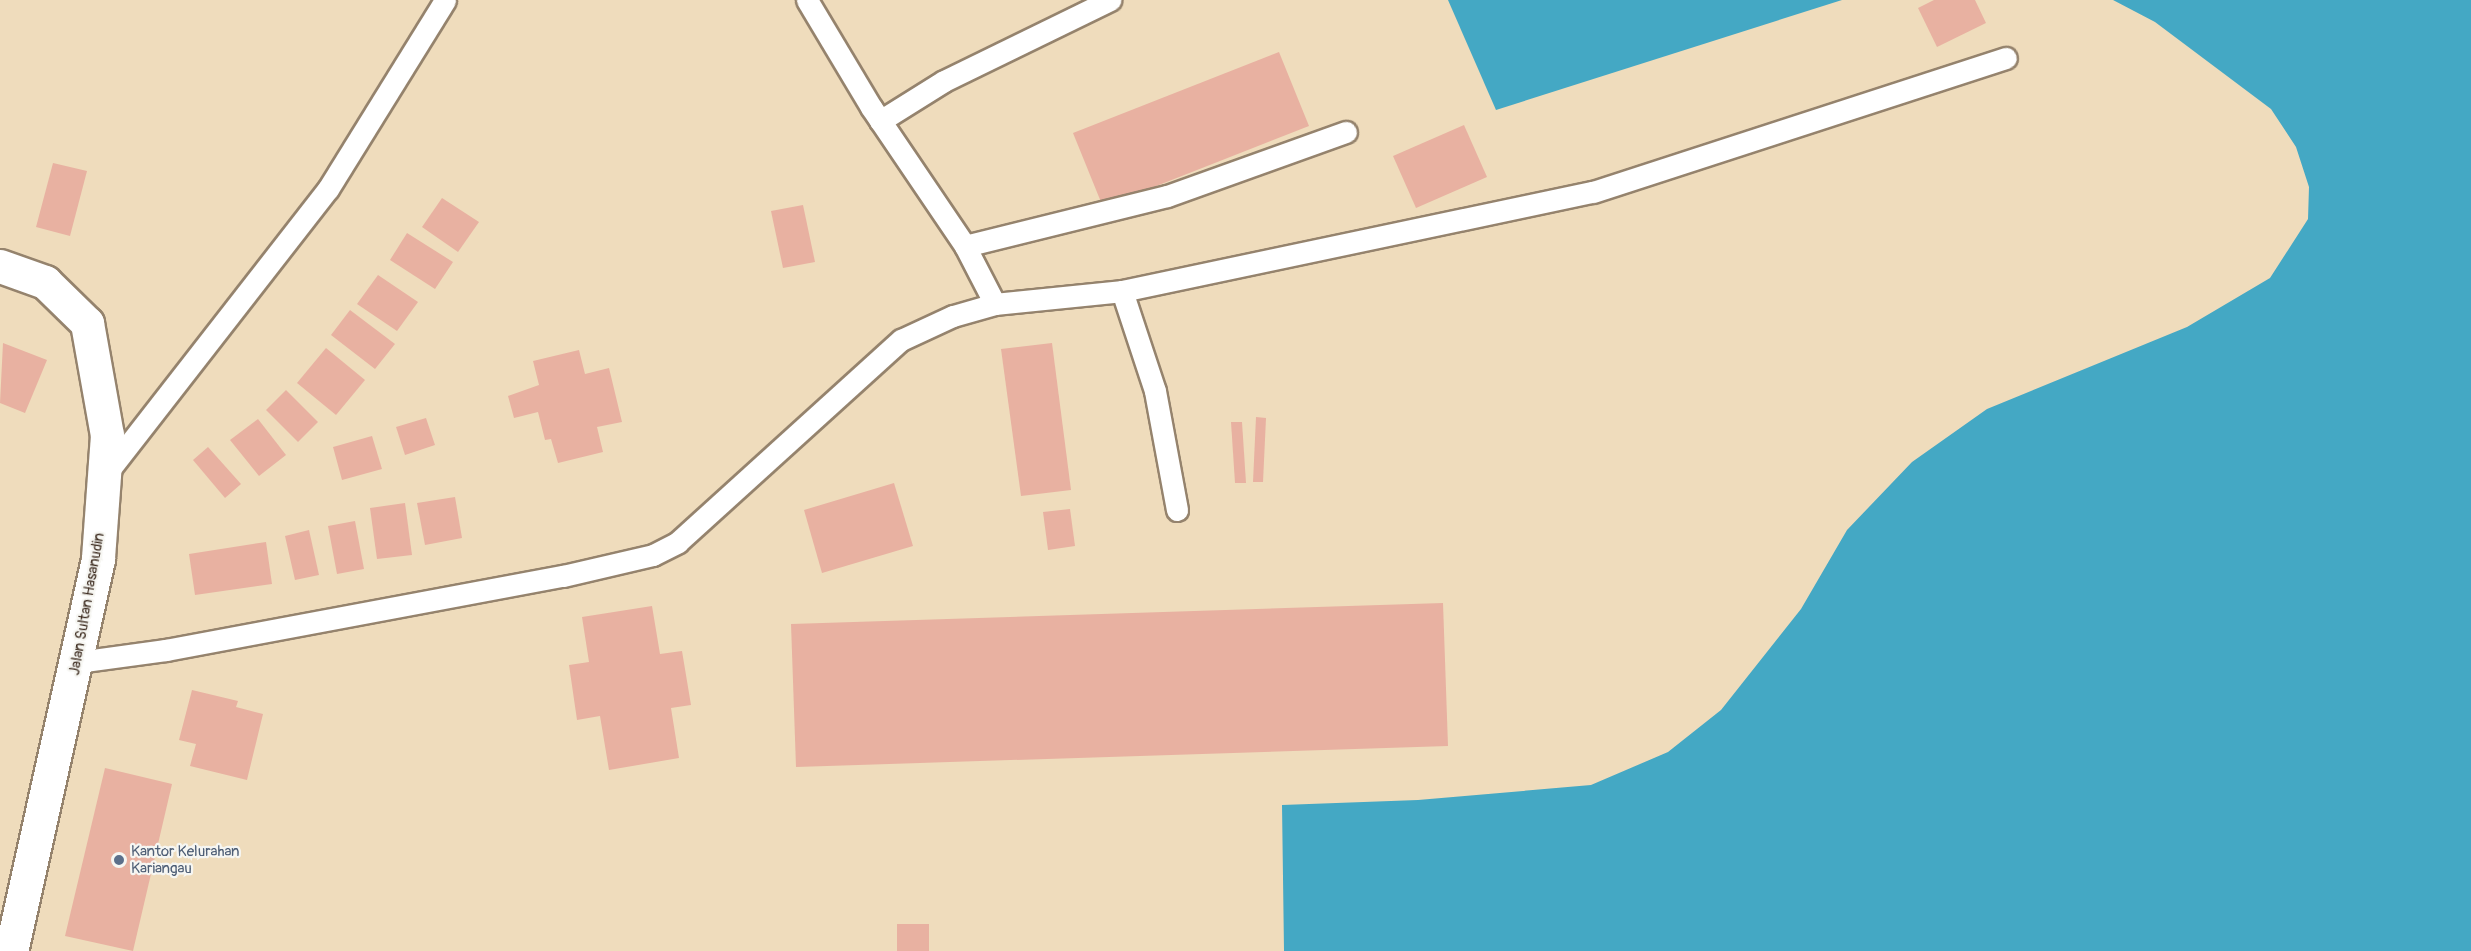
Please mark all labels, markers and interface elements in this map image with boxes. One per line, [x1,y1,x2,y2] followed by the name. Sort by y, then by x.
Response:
[66,531,108,677] street label: Jalan Sultan Hasanudin
[131,842,240,877] place label: Kantor Kelurahan Kariangau
[112,853,126,867] marker: Kantor Kelurahan Kariangau

